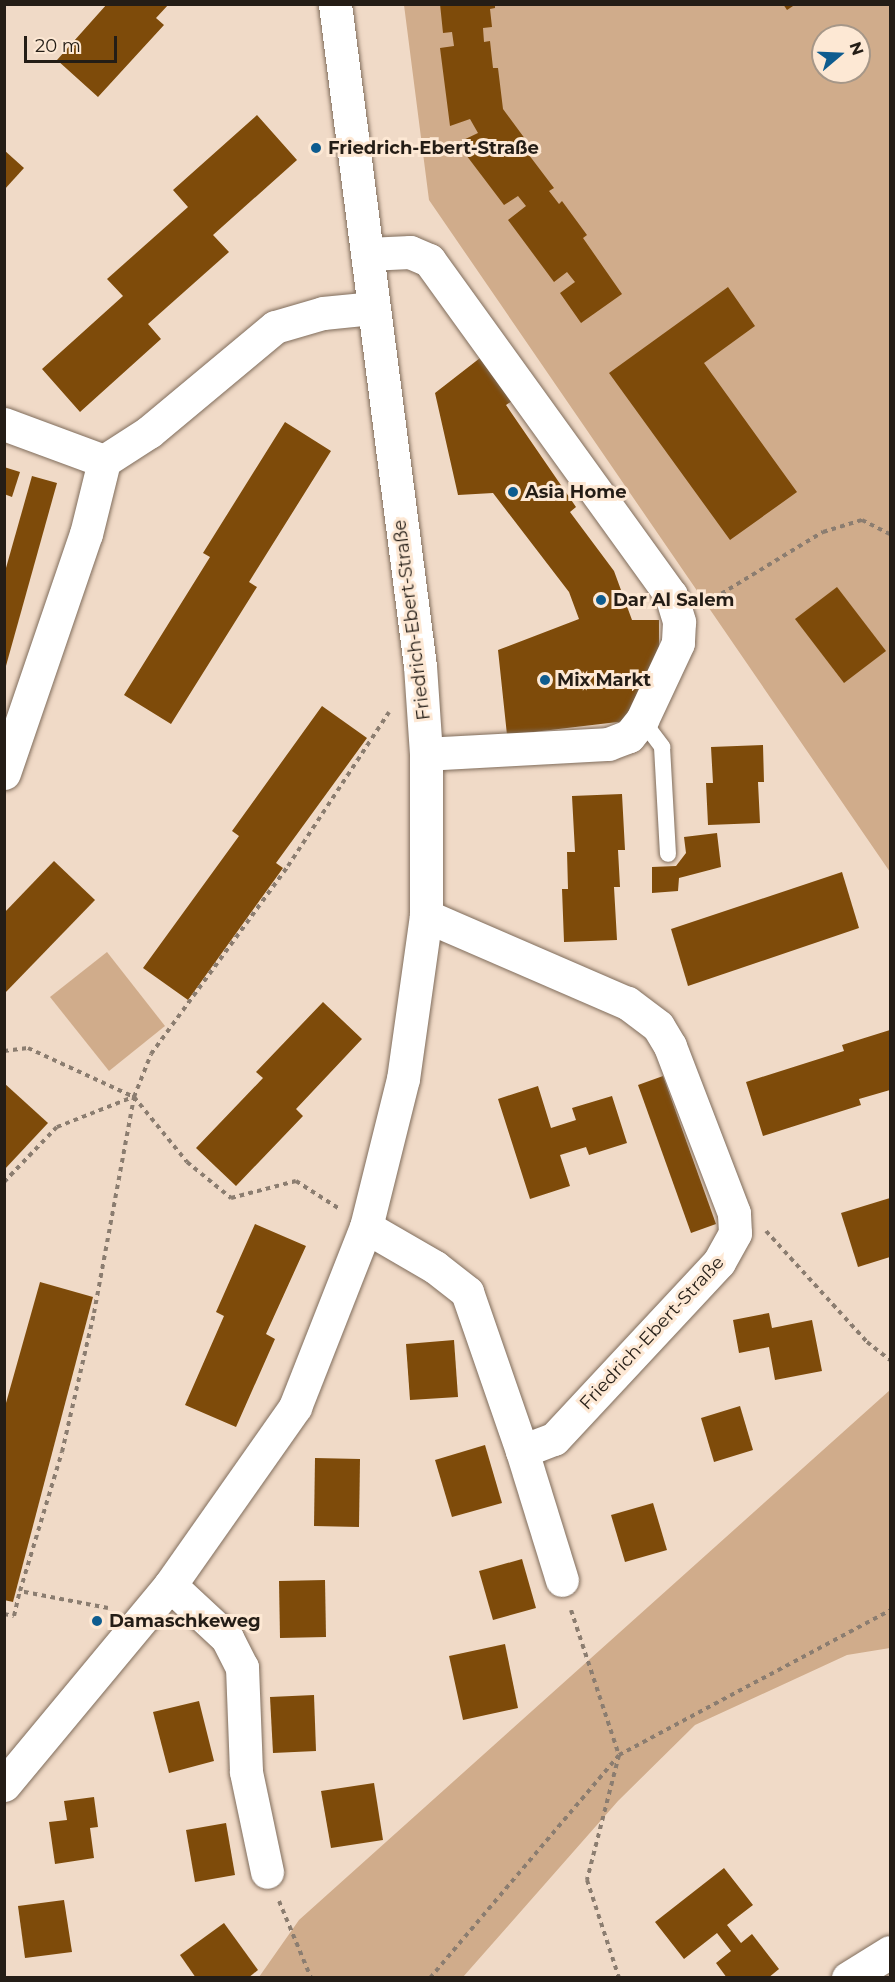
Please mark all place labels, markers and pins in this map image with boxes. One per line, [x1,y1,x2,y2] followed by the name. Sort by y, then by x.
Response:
[328,137,539,159] place label: Friedrich-Ebert-Straße
[309,141,323,155] marker: Friedrich-Ebert-Straße
[525,481,627,503] place label: Asia Home
[506,485,520,499] marker: Asia Home
[613,589,734,611] place label: Dar Al Salem
[594,593,608,607] marker: Dar Al Salem
[557,669,651,691] place label: Mix Markt
[538,673,552,687] marker: Mix Markt
[109,1610,261,1632] place label: Damaschkeweg
[90,1614,104,1628] marker: Damaschkeweg

